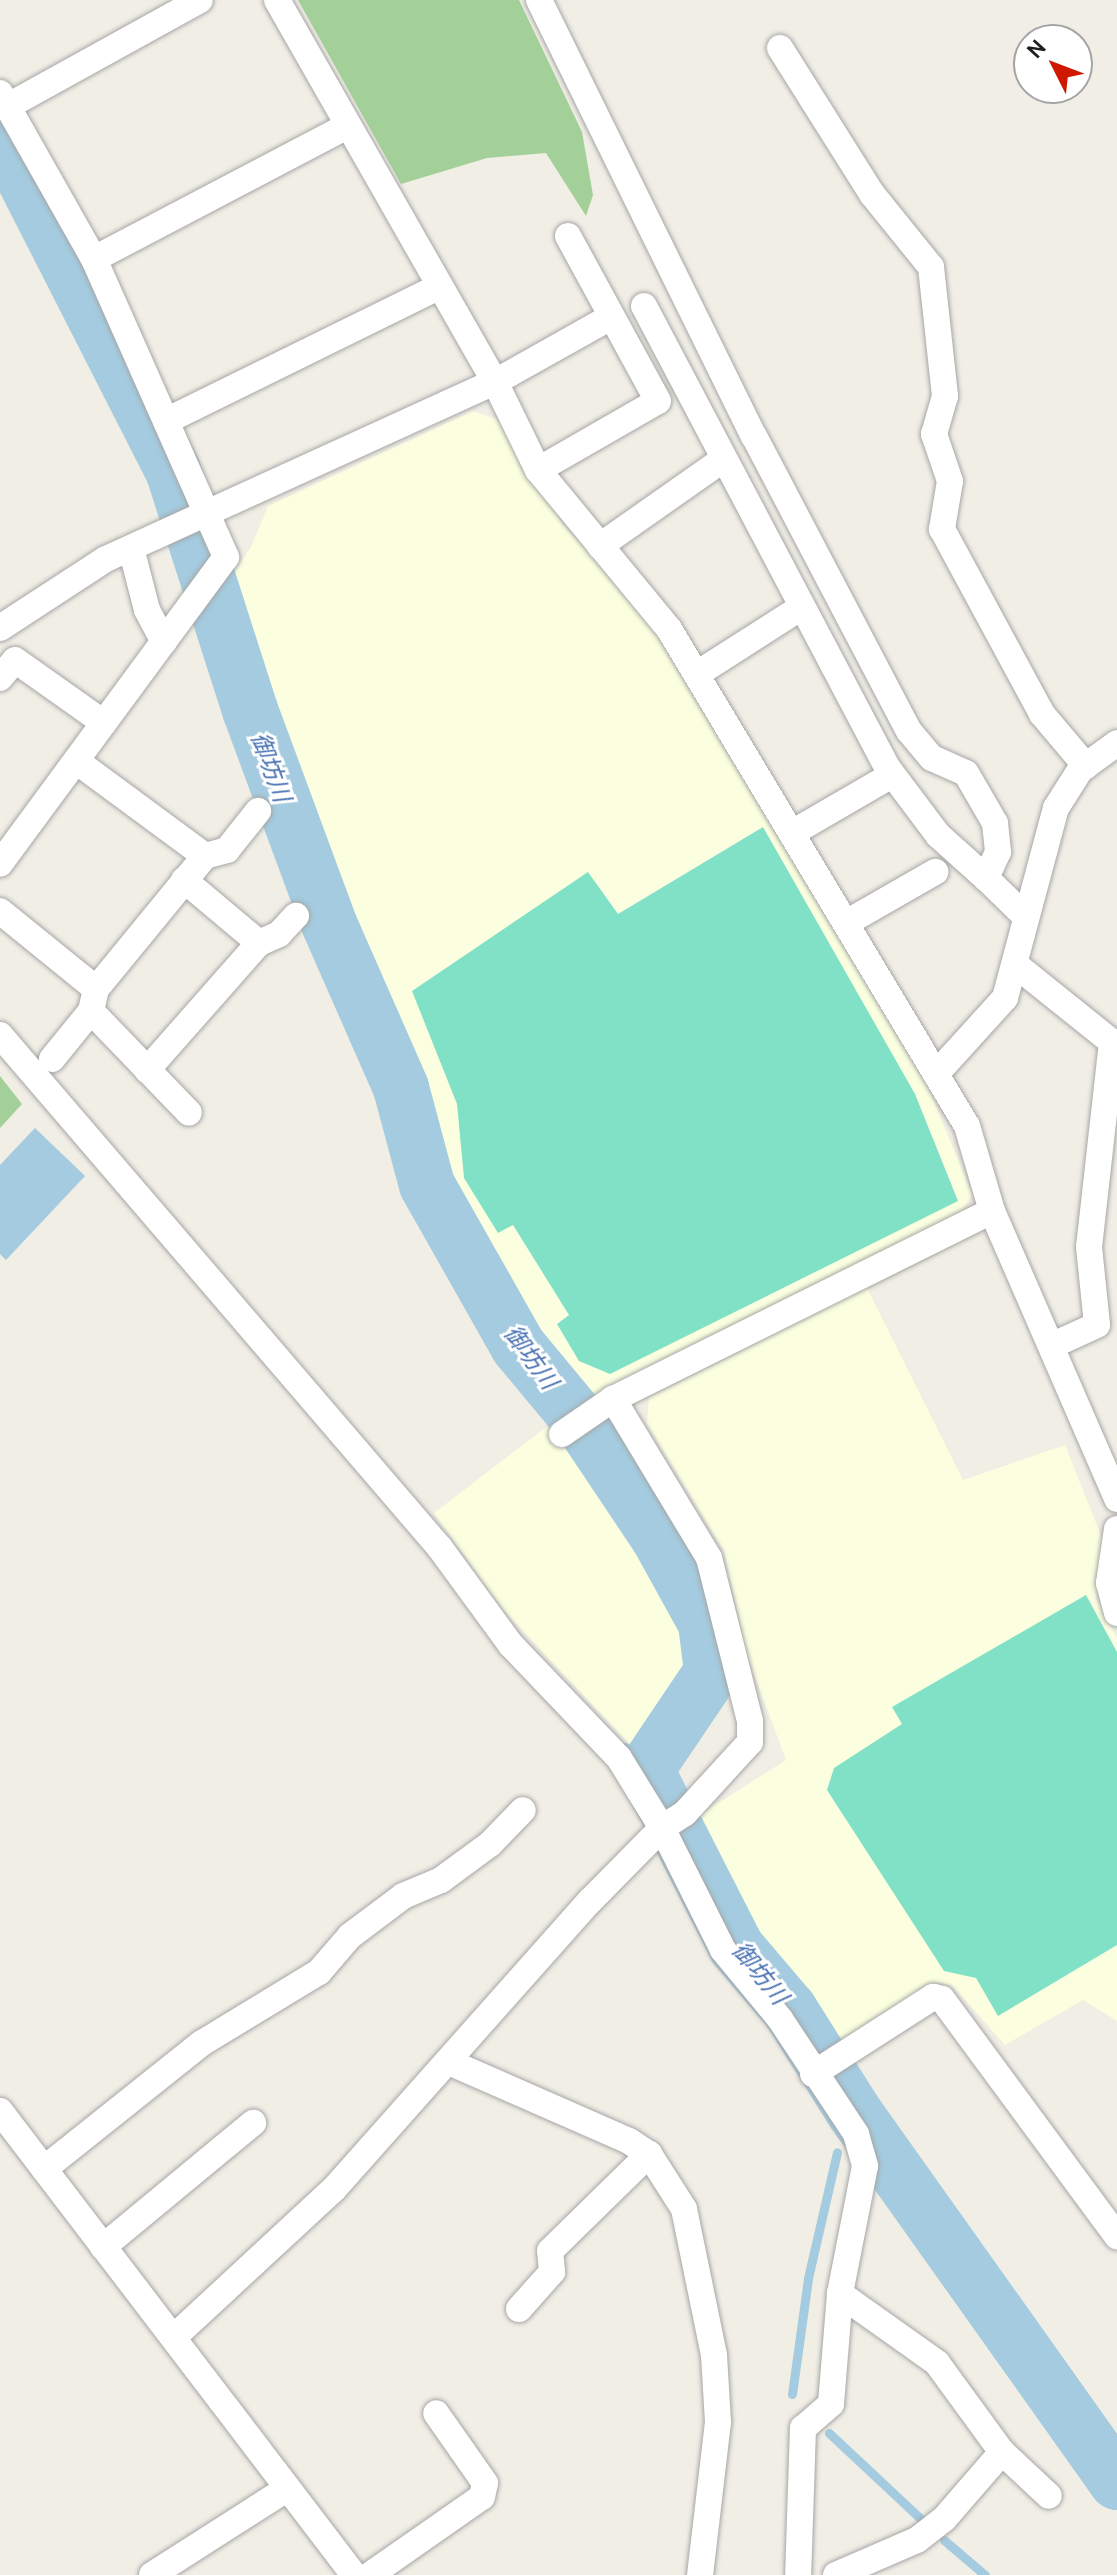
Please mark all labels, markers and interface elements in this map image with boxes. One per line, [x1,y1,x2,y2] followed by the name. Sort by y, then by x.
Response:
[1013,24,1093,104] north arrow
[1021,34,1052,64] text: N
[245,728,297,806] water label: 御坊川
[498,1319,564,1395] water label: 御坊川
[726,1936,794,2010] water label: 御坊川

